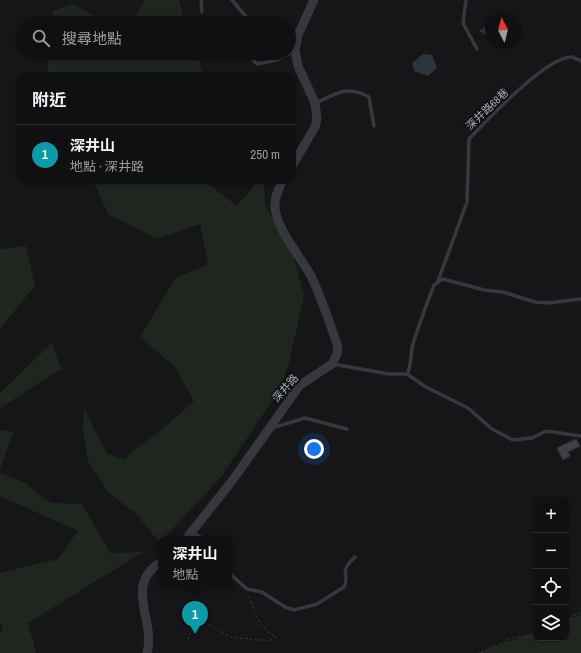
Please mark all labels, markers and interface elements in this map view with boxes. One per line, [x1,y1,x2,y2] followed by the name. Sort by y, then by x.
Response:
[485,12,521,48] north arrow
[16,16,296,60] search box
[30,27,52,49] icon: search
[62,28,122,49] text: 搜尋地點
[463,85,511,133] street label: 深井路68巷
[32,88,66,111] text: 附近
[70,135,115,156] text: 深井山
[42,146,48,163] text: 1
[250,146,280,163] text: 250 m
[70,158,144,175] text: 地點 · 深井路
[269,371,301,405] street label: 深井路
[304,439,324,459] your location
[533,497,569,641] map controls
[533,497,569,533] button: +
[533,533,569,569] button: −
[158,536,232,588] popup
[172,543,218,564] text: 深井山
[172,566,199,583] text: 地點
[533,569,569,605] button: locate
[182,601,208,634] pin: 1
[533,605,569,641] button: layers

